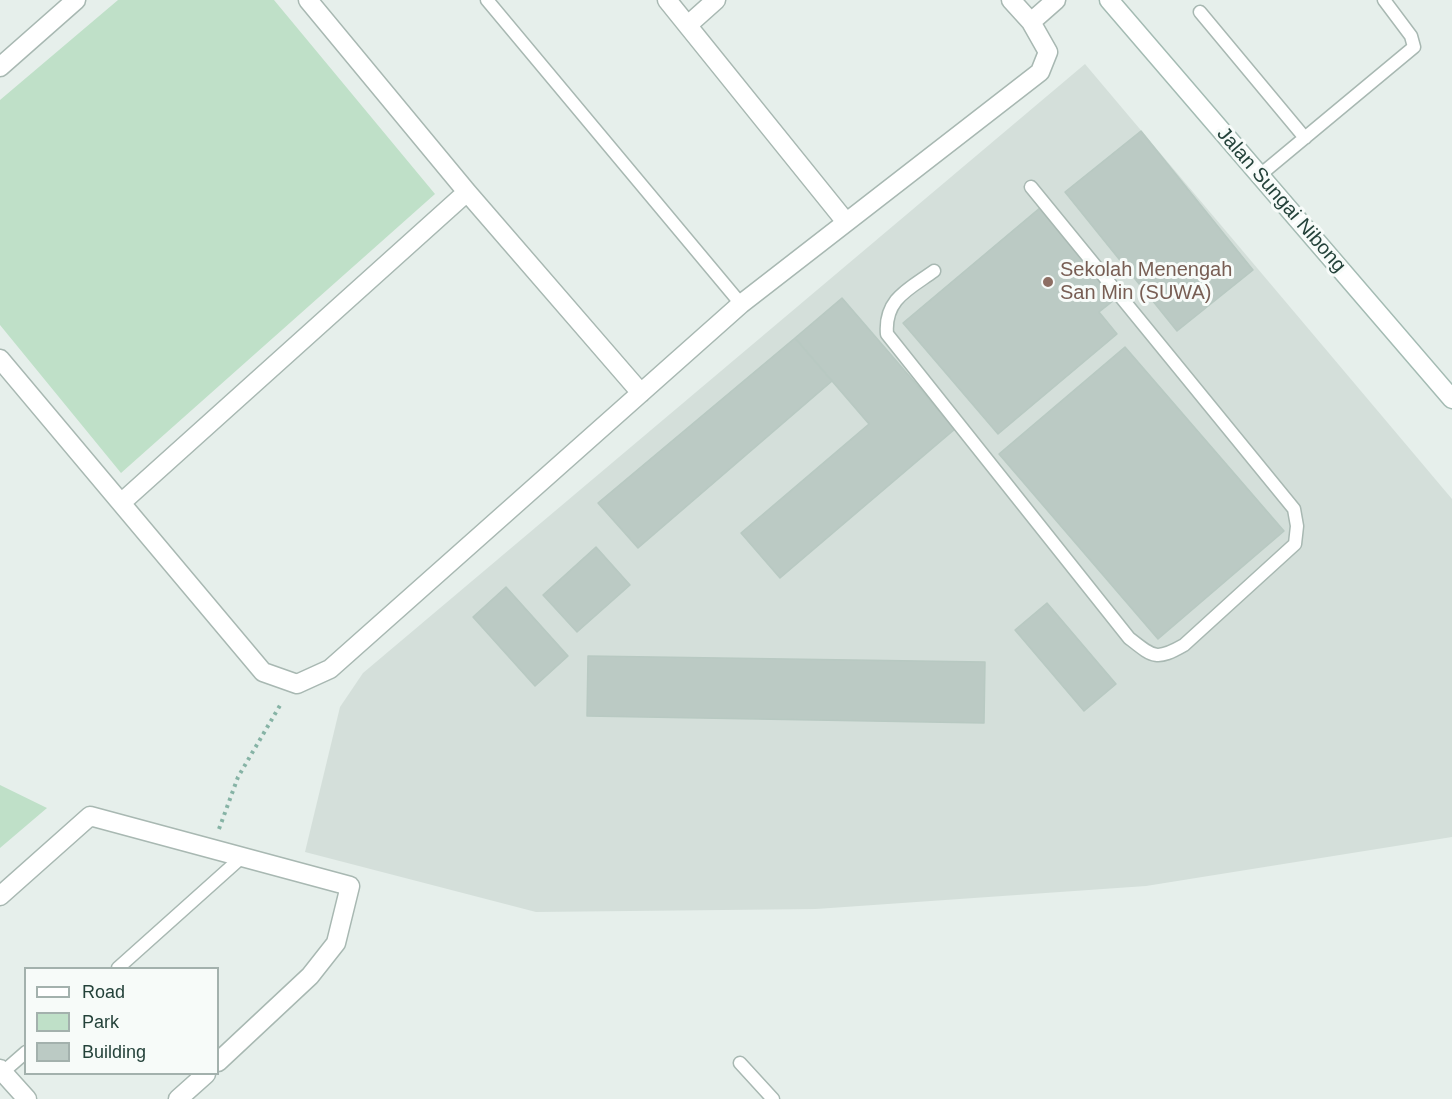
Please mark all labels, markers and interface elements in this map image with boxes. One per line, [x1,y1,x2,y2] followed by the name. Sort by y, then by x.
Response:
[1211,122,1351,278] street label: Jalan Sungai Nibong
[1060,258,1232,305] place label: Sekolah Menengah San Min (SUWA)
[1041,275,1055,289] marker: Sekolah Menengah San Min (SUWA)
[24,967,219,1075] legend
[82,982,125,1002] text: Road
[82,1012,119,1032] text: Park
[82,1042,146,1062] text: Building

